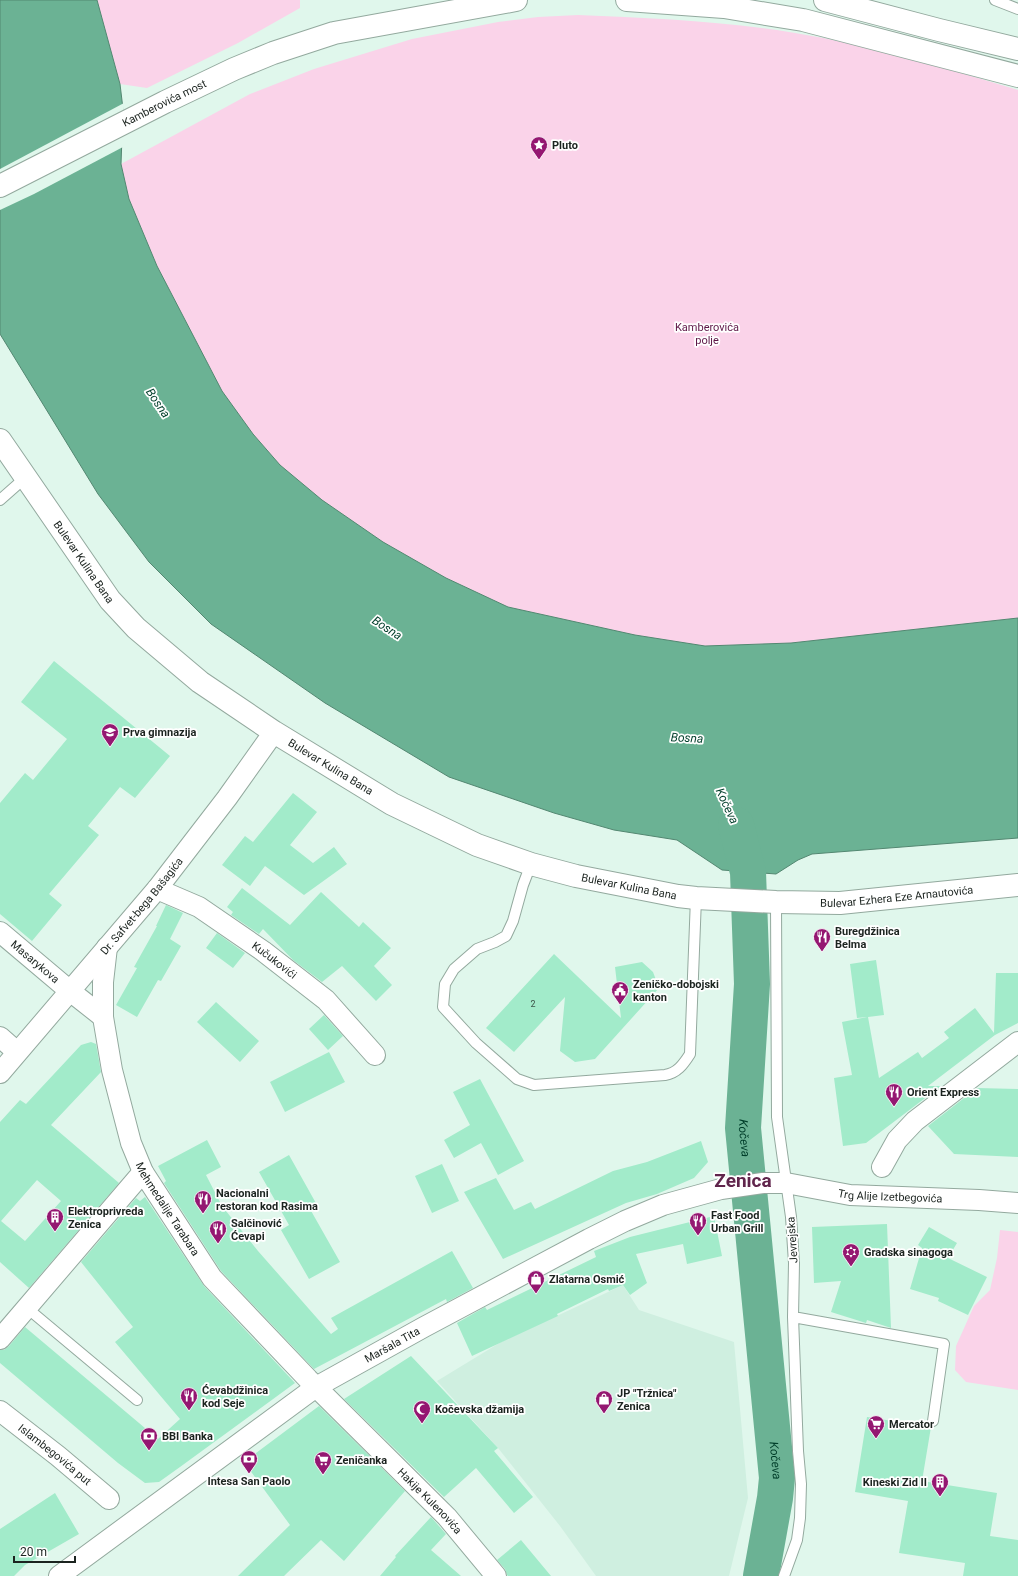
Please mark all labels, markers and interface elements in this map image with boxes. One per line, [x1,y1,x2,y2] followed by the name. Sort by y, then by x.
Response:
[120,77,209,130] street label: Kamberovića most
[529,135,549,160] place icon: Pluto
[552,139,578,152] place label: Pluto
[675,321,739,347] park label: Kamberovića polje
[143,386,173,420] water label: Bosna
[51,519,116,606] street label: Bulevar Kulina Bana
[369,613,405,643] water label: Bosna
[100,722,120,747] school or university icon: Prva gimnazija
[123,726,196,739] place label: Prva gimnazija
[670,730,704,746] water label: Bosna
[286,736,375,798] street label: Bulevar Kulina Bana
[713,786,741,826] water label: Kočeva
[98,855,186,957] street label: Dr. Safvet-bega Bašagića
[580,871,678,903] street label: Bulevar Kulina Bana
[820,884,974,910] street label: Bulevar Ezhera Eze Arnautovića
[835,925,900,951] place label: Buregdžinica Belma
[812,927,832,952] restaurant icon: Buregdžinica Belma
[8,938,62,986] street label: Masarykova
[249,939,299,982] street label: Kučukovići
[633,978,719,1004] place label: Zeničko-dobojski kanton
[610,980,630,1005] public building icon: Zeničko-dobojski kanton
[530,999,536,1009] house number: 2
[884,1082,904,1107] restaurant icon: Orient Express
[907,1086,980,1099] place label: Orient Express
[736,1119,753,1158] water label: Kočeva
[133,1160,202,1258] street label: Mehmedalije Tarabara
[714,1169,772,1192] district label: Zenica
[216,1187,318,1213] place label: Nacionalni restoran kod Rasima
[837,1187,943,1206] street label: Trg Alije Izetbegovića
[193,1189,213,1214] restaurant icon: Nacionalni restoran kod Rasima
[68,1205,143,1231] place label: Elektroprivreda Zenica
[45,1207,65,1232] building icon: Elektroprivreda Zenica
[711,1209,764,1235] place label: Fast Food Urban Grill
[688,1211,708,1236] restaurant icon: Fast Food Urban Grill
[784,1216,801,1264] street label: Jevrejska
[231,1217,282,1243] place label: Salčinović Ćevapi
[208,1219,228,1244] restaurant icon: Salčinović Ćevapi
[841,1242,861,1267] synagogue icon: Gradska sinagoga
[864,1246,953,1259] place label: Gradska sinagoga
[526,1269,546,1294] shop icon: Zlatarna Osmić
[549,1273,625,1286] place label: Zlatarna Osmić
[362,1325,422,1366] street label: Maršala Tita
[202,1384,268,1410] place label: Ćevabdžinica kod Seje
[179,1386,199,1411] restaurant icon: Ćevabdžinica kod Seje
[617,1387,677,1413] place label: JP "Tržnica" Zenica
[594,1389,614,1414] shop icon: JP "Tržnica" Zenica
[412,1399,432,1424] mosque icon: Kočevska džamija
[435,1403,524,1416] place label: Kočevska džamija
[866,1414,886,1439] supermarket icon: Mercator
[889,1418,934,1431] place label: Mercator
[16,1422,94,1488] street label: Islambegovića put
[139,1426,159,1451] bank icon: BBI Banka
[162,1430,213,1443] place label: BBI Banka
[767,1441,784,1480] water label: Kočeva
[239,1449,259,1474] bank icon: Intesa San Paolo
[313,1450,333,1475] supermarket icon: Zeničanka
[336,1454,387,1467] place label: Zeničanka
[395,1466,464,1537] street label: Hakije Kulenovića
[930,1472,950,1497] building icon: Kineski Zid II
[207,1475,291,1488] place label: Intesa San Paolo
[863,1476,927,1489] place label: Kineski Zid II
[14,1538,75,1564] scale bar
[20,1545,47,1559] text: 20 m

